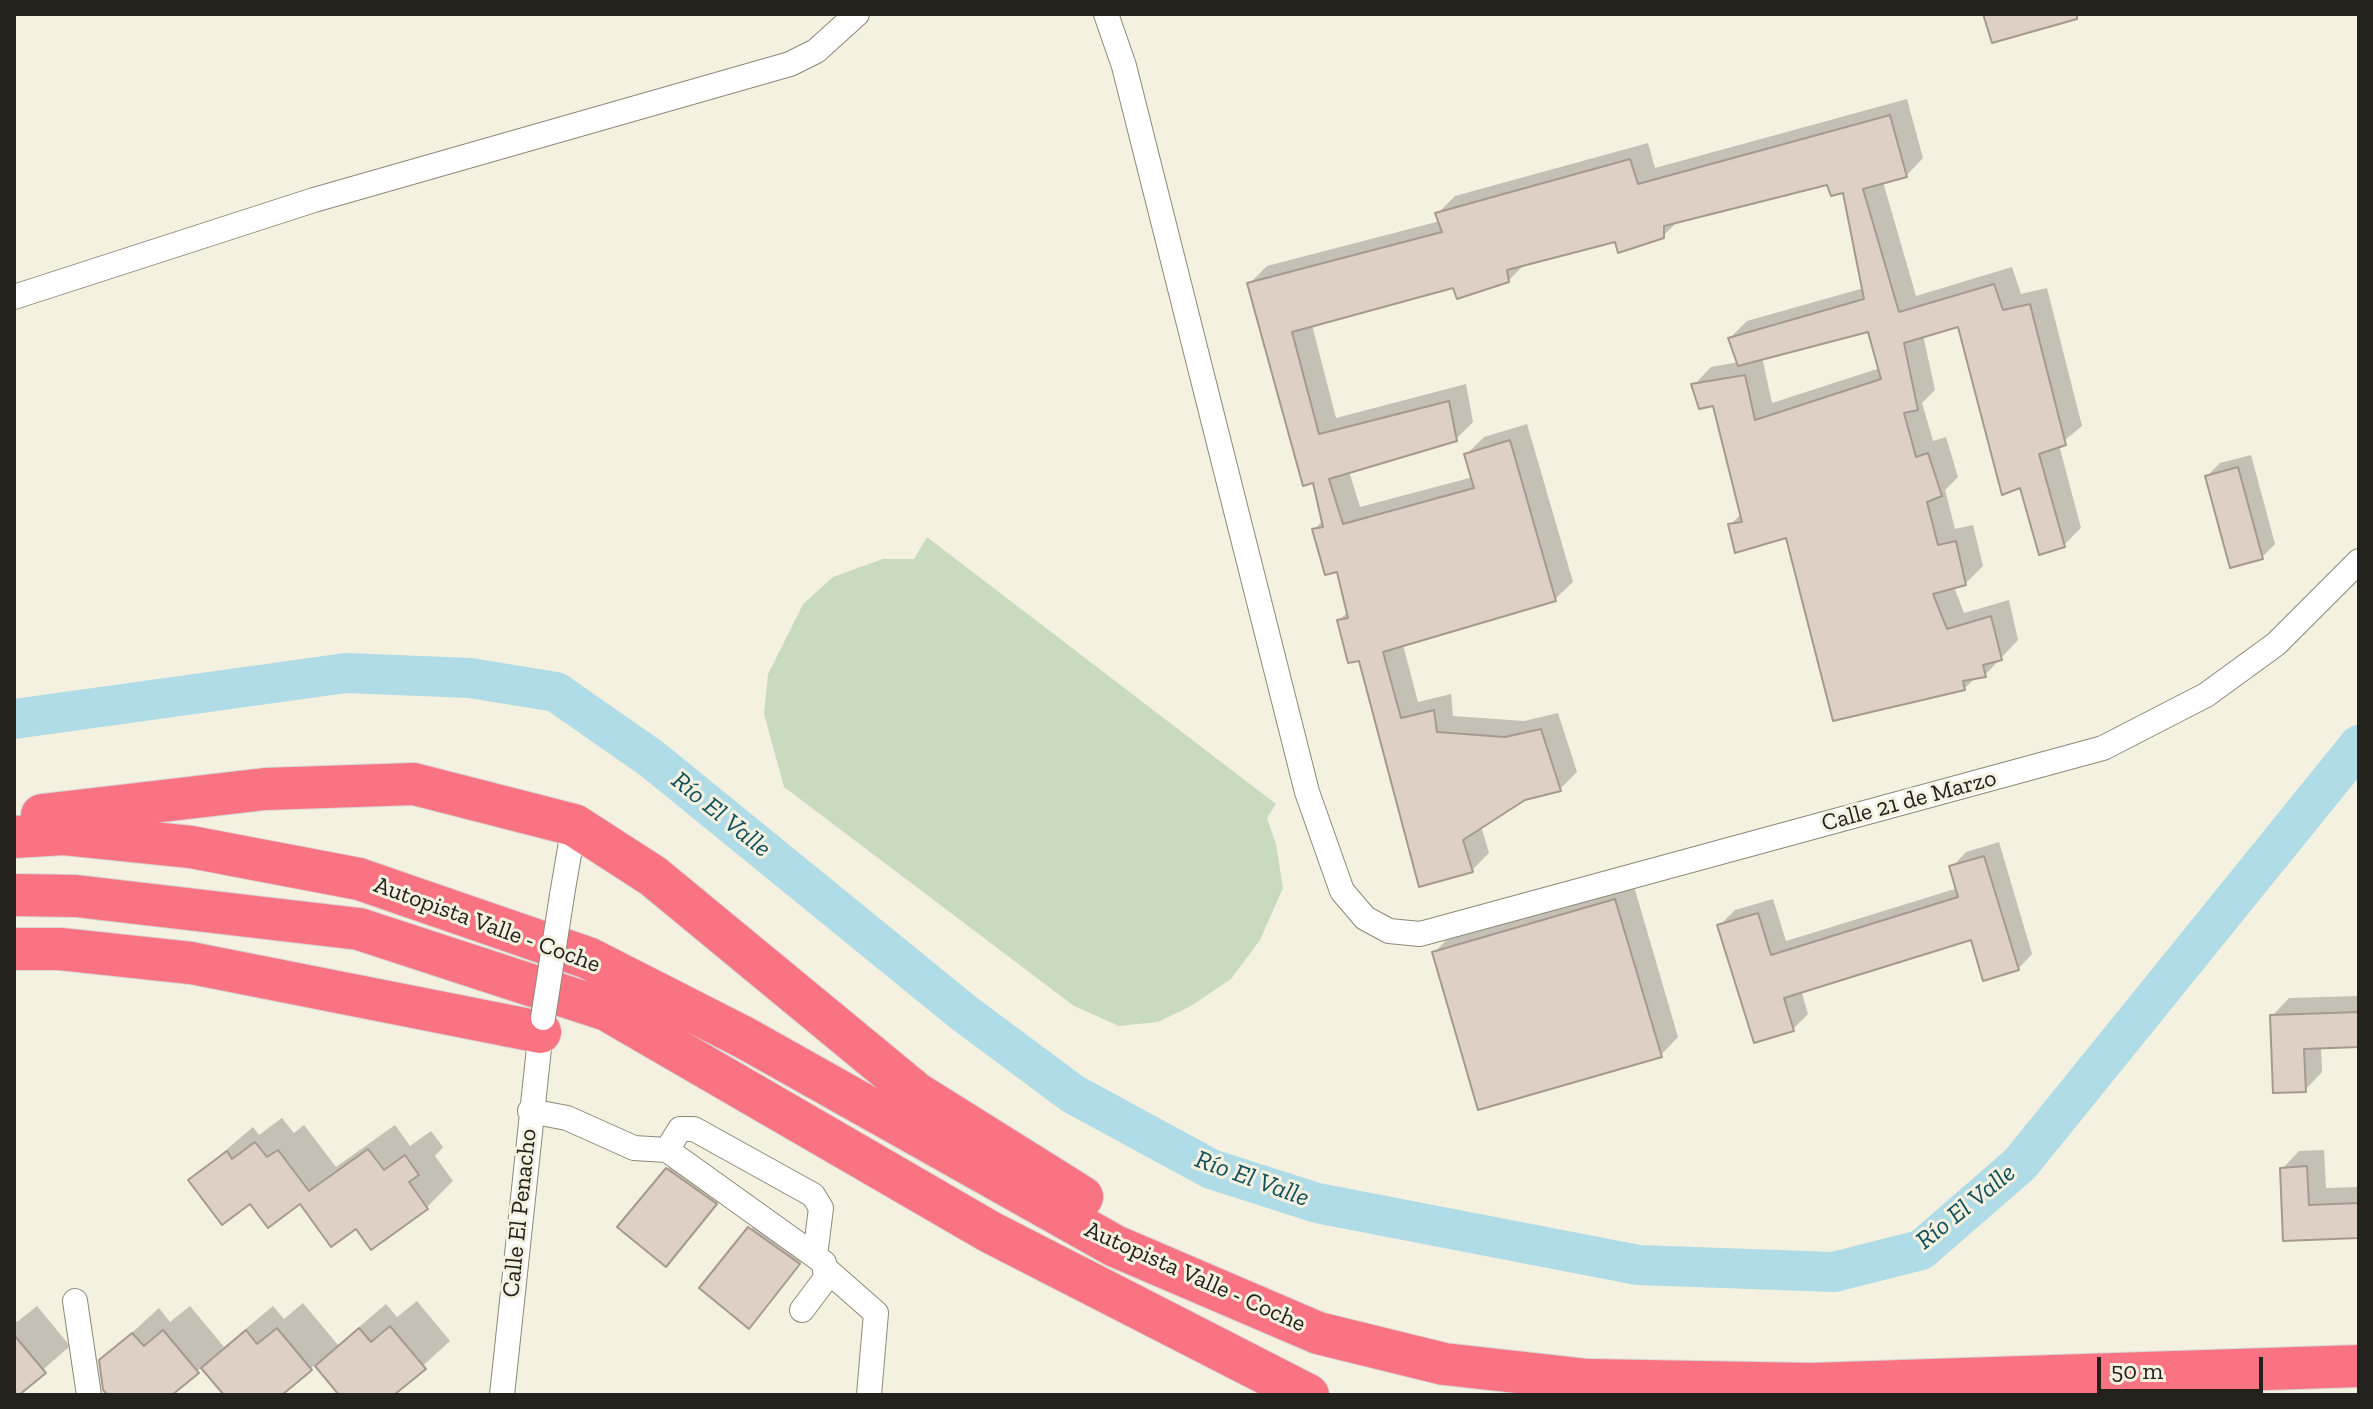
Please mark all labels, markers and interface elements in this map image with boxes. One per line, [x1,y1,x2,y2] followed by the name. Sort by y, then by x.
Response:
[1819,764,1999,838] street label: Calle 21 de Marzo
[665,765,777,865] water label: Río El Valle
[370,871,604,979] street label: Autopista Valle - Coche
[497,1127,543,1299] street label: Calle El Penacho
[1191,1144,1313,1214] water label: Río El Valle
[1910,1157,2022,1257] water label: Río El Valle
[1080,1215,1310,1339] street label: Autopista Valle - Coche
[2101,1341,2267,1391] scale bar
[2111,1356,2163,1385] text: 50 m

